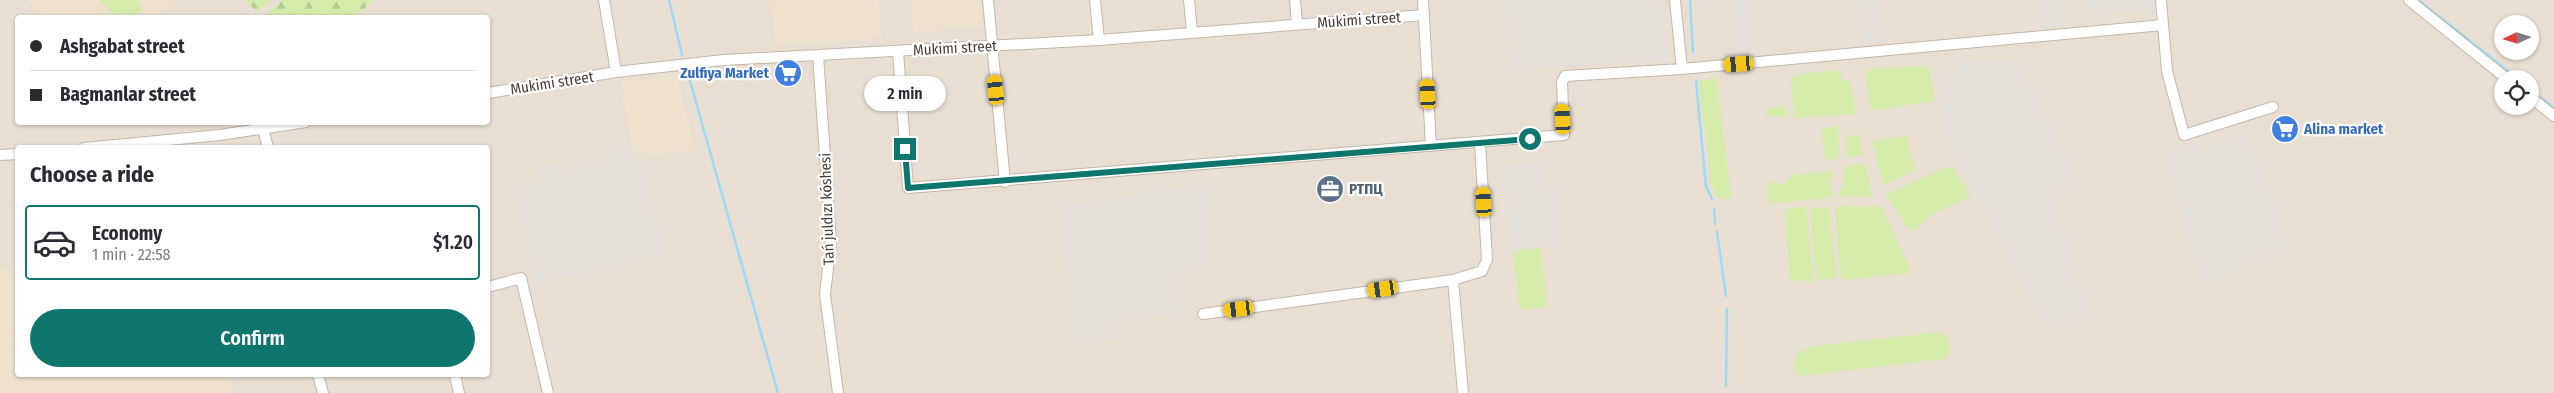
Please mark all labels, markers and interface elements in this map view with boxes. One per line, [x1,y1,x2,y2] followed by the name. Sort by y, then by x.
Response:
[1316,8,1402,32] street label: Mukimi street
[2494,15,2539,60] north arrow
[2494,15,2539,115] map controls
[60,35,185,58] text: Ashgabat street
[913,37,997,59] street label: Mukimi street
[1723,55,1754,73] car
[773,58,803,88] supermarket icon: Zulfiya Market
[680,64,770,82] place label: Zulfiya Market
[509,68,595,98] street label: Mukimi street
[2494,70,2539,115] button: locate
[986,74,1005,106] car
[864,76,946,112] callout: 2 min
[1419,79,1436,109] car
[60,83,196,106] text: Bagmanlar street
[887,84,923,103] text: 2 min
[1554,104,1571,134] car
[2270,114,2300,144] supermarket icon: Alina market
[2303,120,2384,138] place label: Alina market
[1519,128,1541,150] route start
[894,138,916,160] route end
[816,153,838,265] street label: Tań juldızı kóshesi
[30,161,154,188] text: Choose a ride
[1315,174,1345,204] office icon: РТПЦ
[1349,180,1383,198] place label: РТПЦ
[1475,187,1492,217] car
[32,220,77,265] icon: car
[92,222,162,245] text: Economy
[433,231,473,254] text: $1.20
[92,245,171,264] text: 1 min · 22:58
[1367,279,1398,299] car
[1223,300,1254,318] car
[30,309,475,367] button: Confirm

